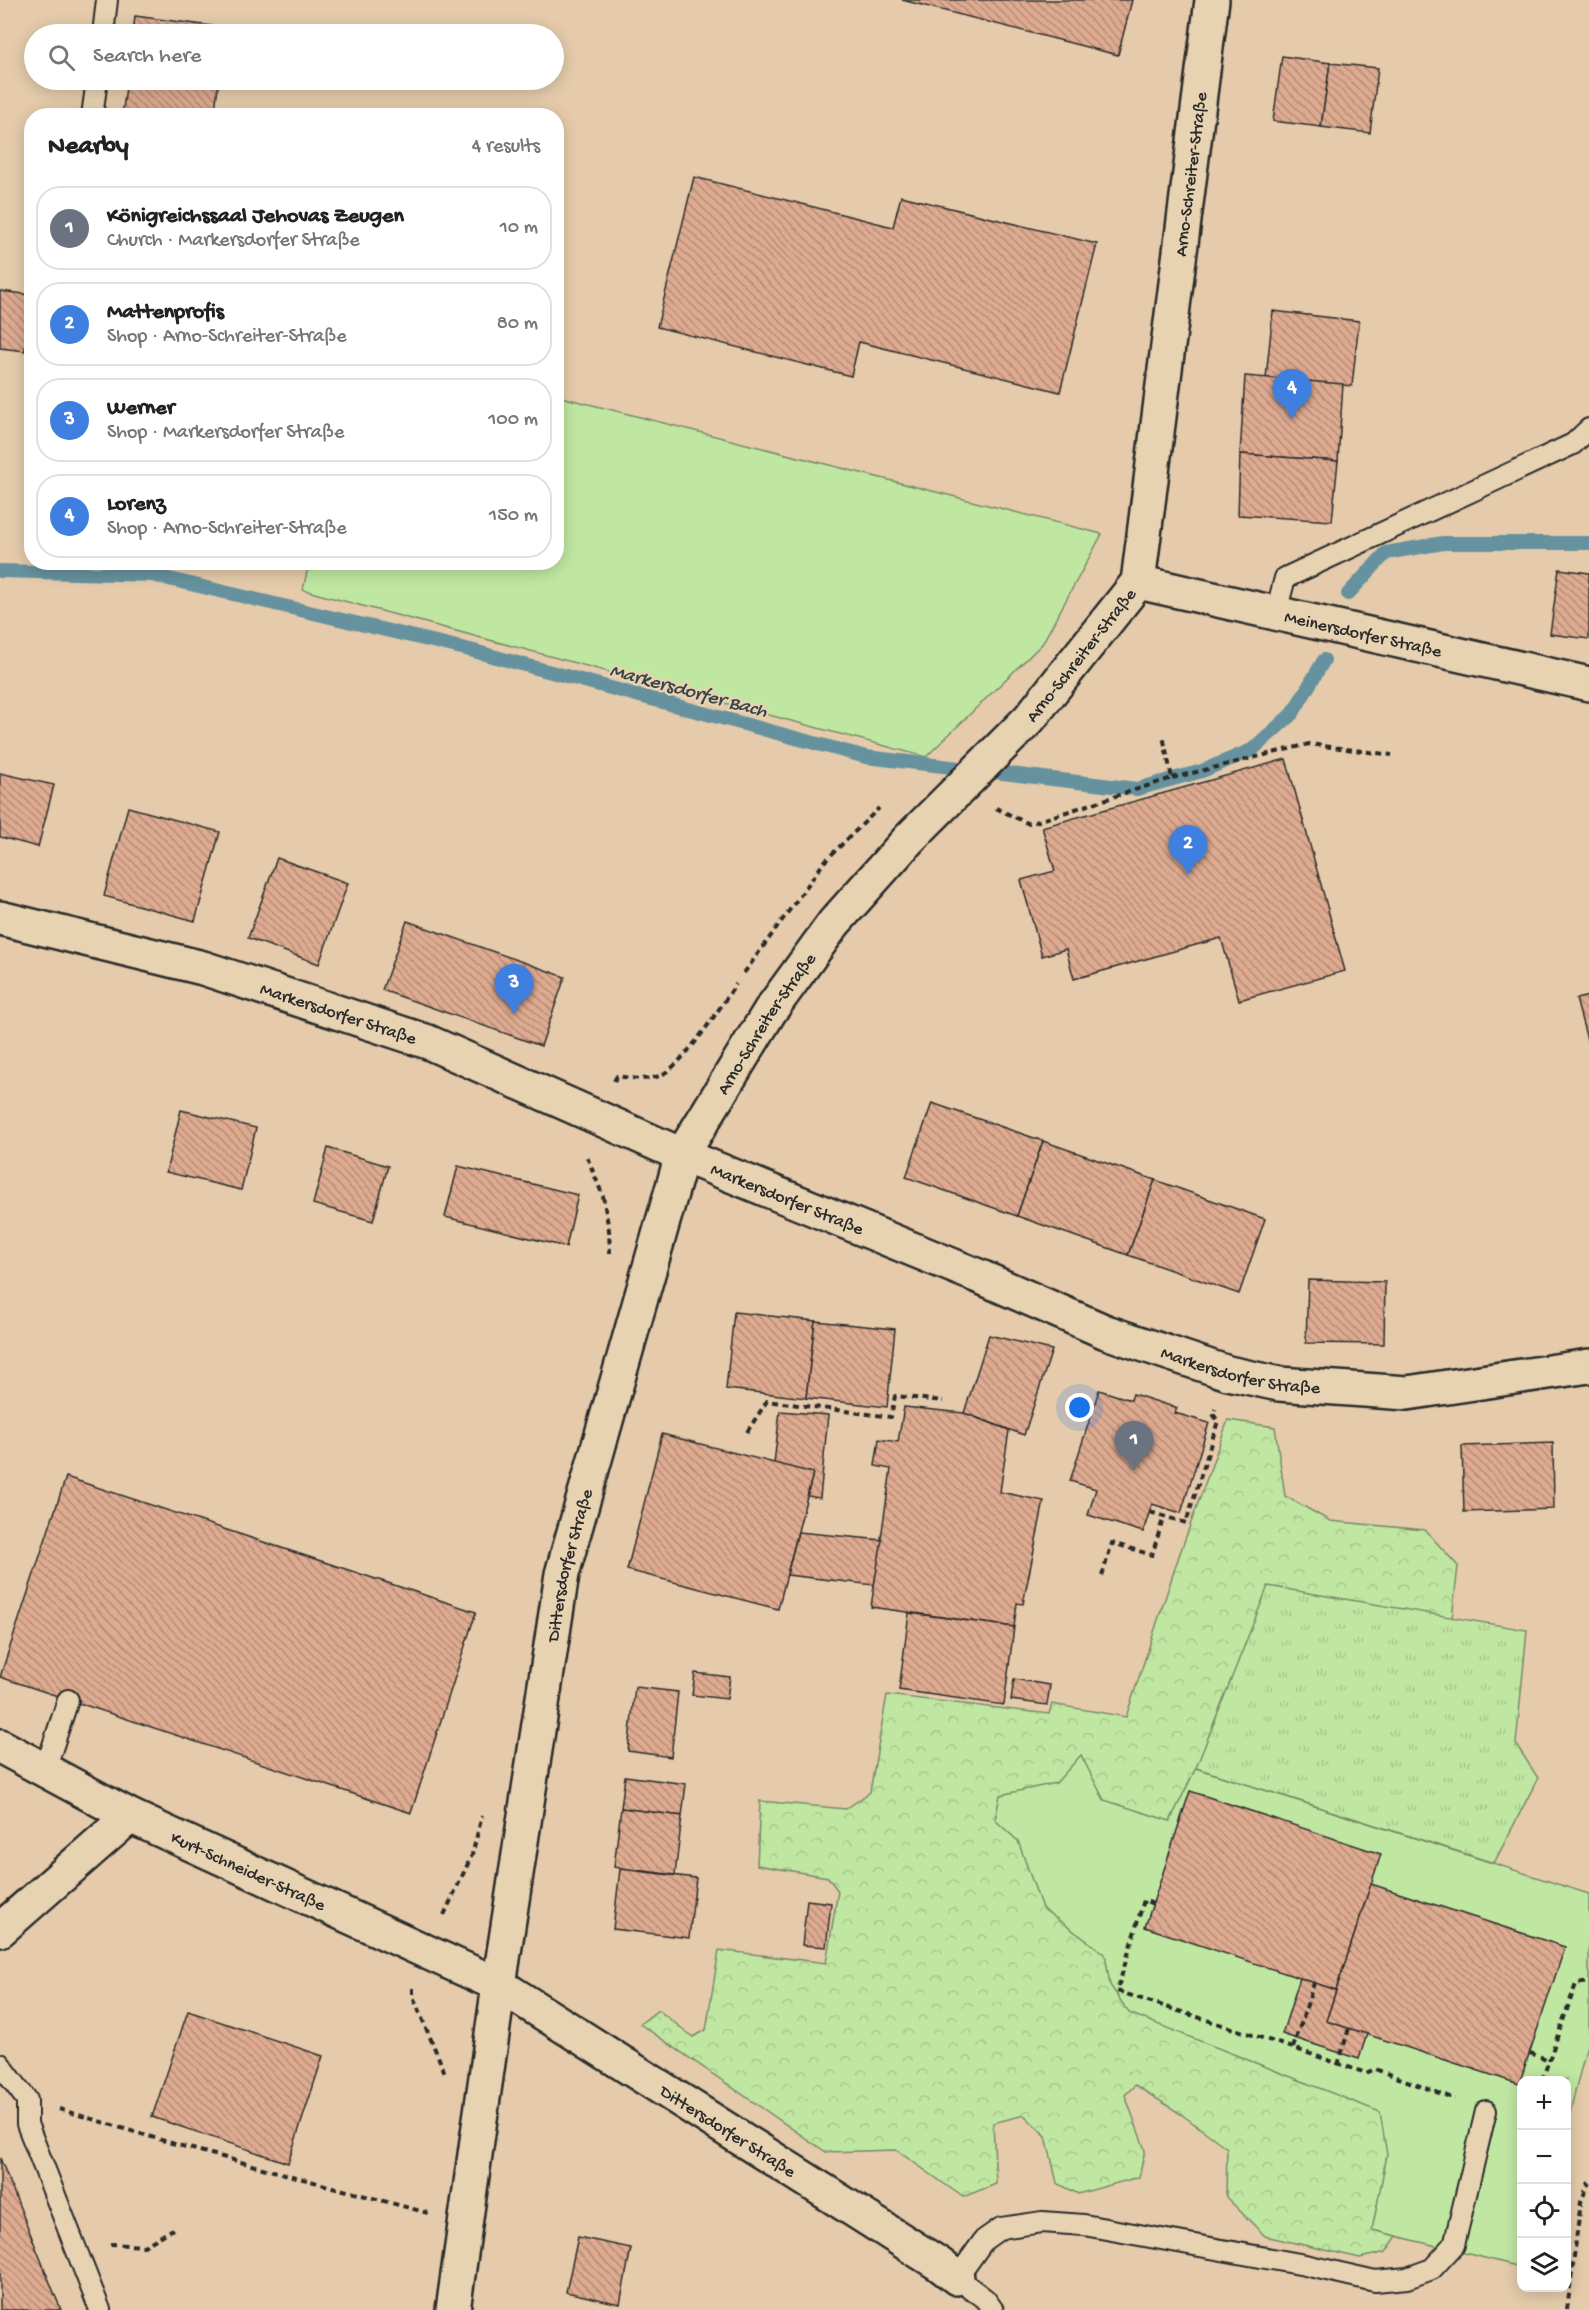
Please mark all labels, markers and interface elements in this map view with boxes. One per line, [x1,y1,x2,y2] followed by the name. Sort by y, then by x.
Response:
[24,24,564,90] search box
[45,41,78,74] icon: search
[93,44,201,70] text: Search here
[1171,90,1213,258] street label: Arno-Schreiter-Straße
[48,132,129,163] text: Nearby
[472,136,540,159] text: 4 results
[107,204,404,230] text: Königreichssaal Jehovas Zeugen
[65,217,74,240] text: 1
[500,217,538,240] text: 10 m
[107,230,360,253] text: Church · Markersdorfer Straße
[107,300,224,326] text: Mattenprofis
[65,313,74,336] text: 2
[497,313,538,336] text: 80 m
[107,326,347,349] text: Shop · Arno-Schreiter-Straße
[1272,370,1312,419] pin: 4
[107,396,174,422] text: Werner
[64,409,75,432] text: 3
[488,409,538,432] text: 100 m
[107,422,344,445] text: Shop · Markersdorfer Straße
[107,492,166,518] text: Lorenz
[65,505,74,528] text: 4
[489,505,538,528] text: 150 m
[107,518,347,541] text: Shop · Arno-Schreiter-Straße
[1022,584,1142,727] street label: Arno-Schreiter-Straße
[1282,607,1444,664] street label: Meinersdorfer Straße
[607,660,770,725] water label: Markersdorfer Bach
[1168,826,1208,875] pin: 2
[713,949,822,1099] street label: Arno-Schreiter-Straße
[494,964,534,1014] pin: 3
[257,980,419,1051] street label: Markersdorfer Straße
[707,1160,867,1241] street label: Markersdorfer Straße
[1158,1343,1322,1400] street label: Markersdorfer Straße
[1065,1393,1094,1422] your location
[1114,1422,1154,1471] pin: 1
[544,1486,599,1645] street label: Dittersdorfer Straße
[167,1828,329,1917] street label: Kurt-Schneider-Straße
[1517,2076,1571,2292] map controls
[1517,2076,1571,2130] button: +
[654,2081,799,2184] street label: Dittersdorfer Straße
[1517,2130,1571,2184] button: −
[1517,2184,1571,2238] button: locate
[1517,2238,1571,2292] button: layers

